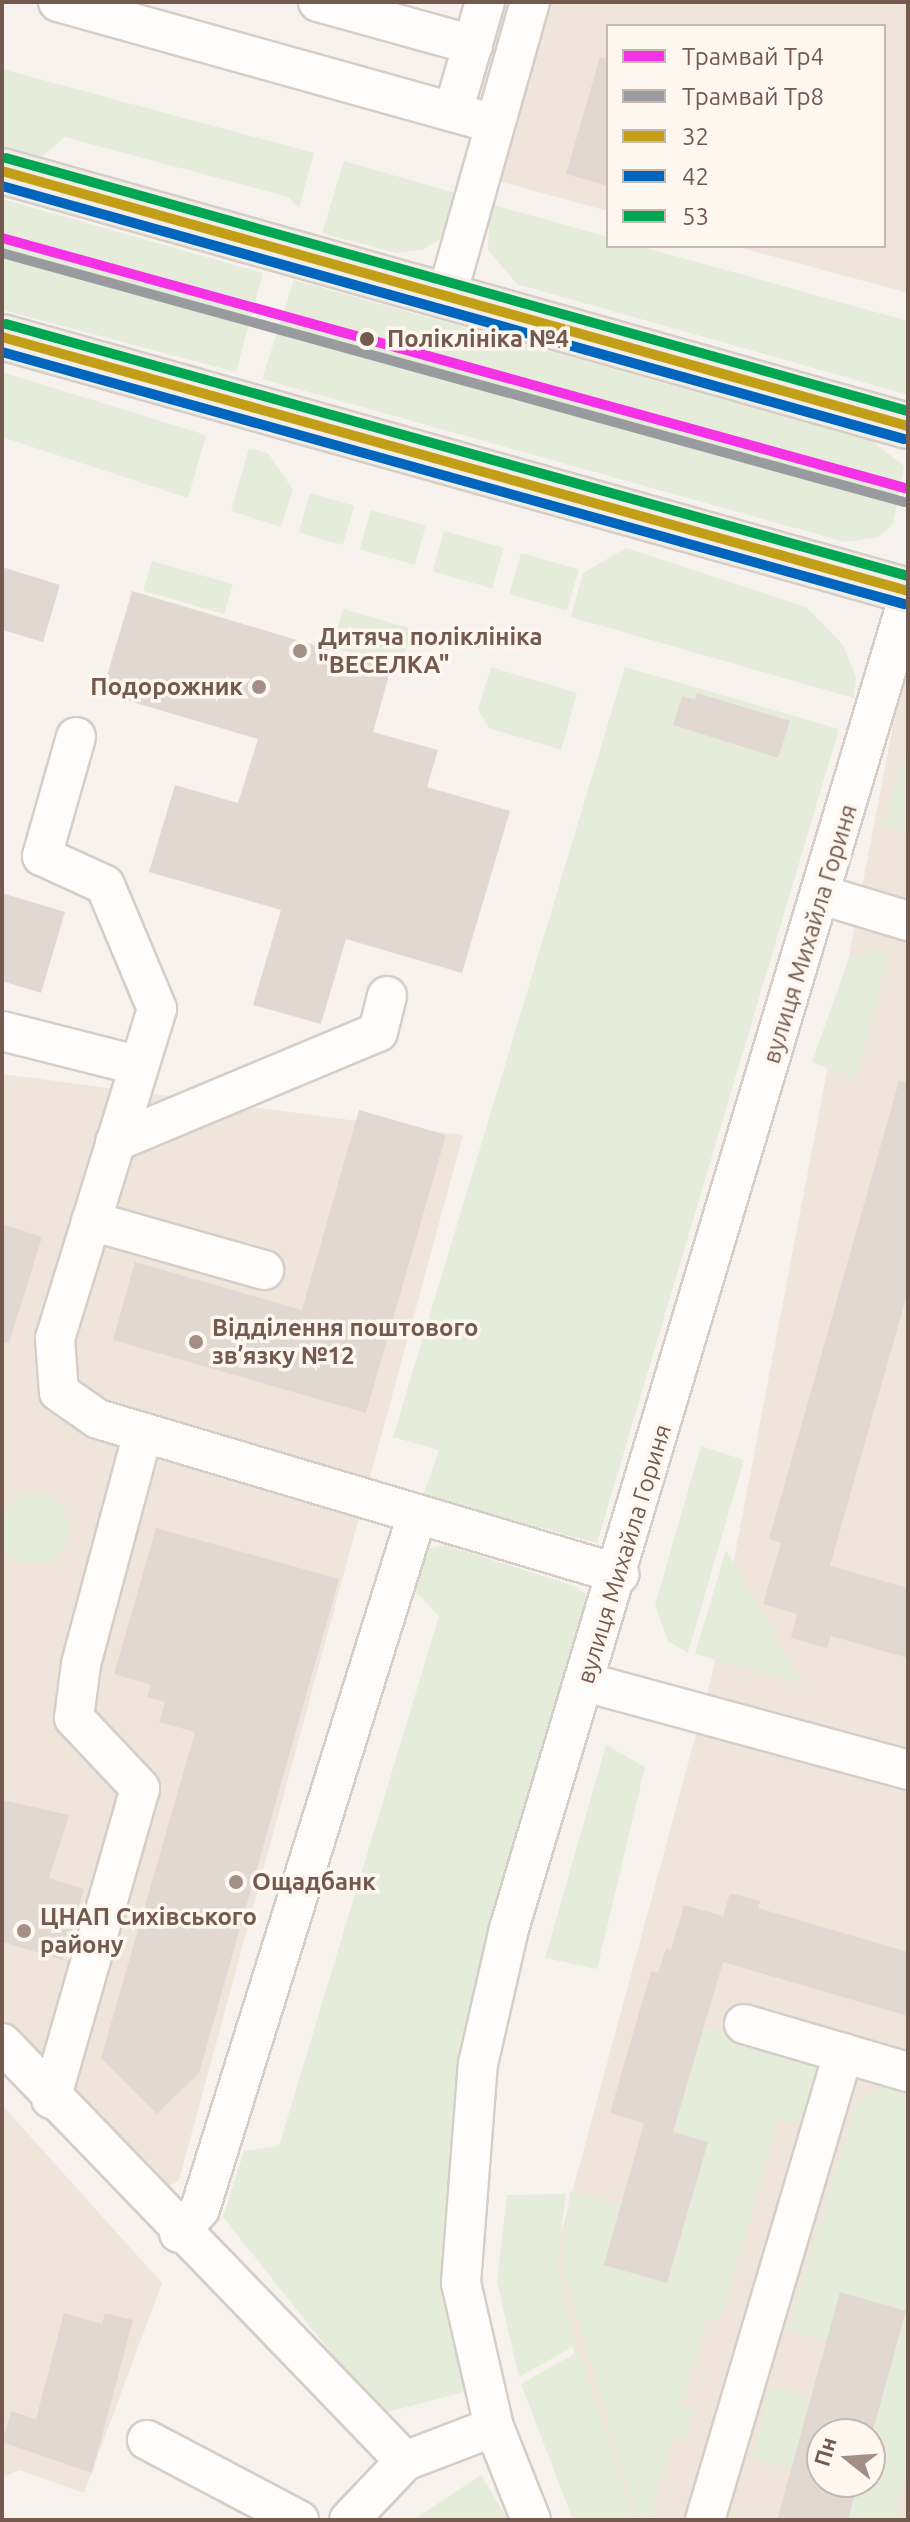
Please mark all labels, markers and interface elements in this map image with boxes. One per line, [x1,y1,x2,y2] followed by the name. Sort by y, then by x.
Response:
[606,24,886,248] legend
[682,43,824,70] text: Трамвай Тр4
[682,83,824,110] text: Трамвай Тр8
[682,123,709,150] text: 32
[682,163,709,190] text: 42
[682,203,709,230] text: 53
[387,325,569,353] place label: Поліклініка №4
[354,326,380,352] marker: Поліклініка №4
[318,623,543,679] place label: Дитяча поліклініка "ВЕСЕЛКА"
[289,640,311,662] marker: Дитяча поліклініка "ВЕСЕЛКА"
[90,673,243,701] place label: Подорожник
[250,678,268,696] marker: Подорожник
[757,801,863,1067] street label: вулиця Михайла Гориня
[212,1314,479,1370] place label: Відділення поштового зв’язку №12
[187,1333,205,1351] marker: Відділення поштового зв’язку №12
[571,1421,677,1687] street label: вулиця Михайла Гориня
[252,1868,376,1896] place label: Ощадбанк
[227,1873,245,1891] marker: Ощадбанк
[40,1903,257,1959] place label: ЦНАП Сихівського району
[15,1922,33,1940] marker: ЦНАП Сихівського району
[806,2418,886,2498] north arrow
[808,2434,841,2469] text: Пн

